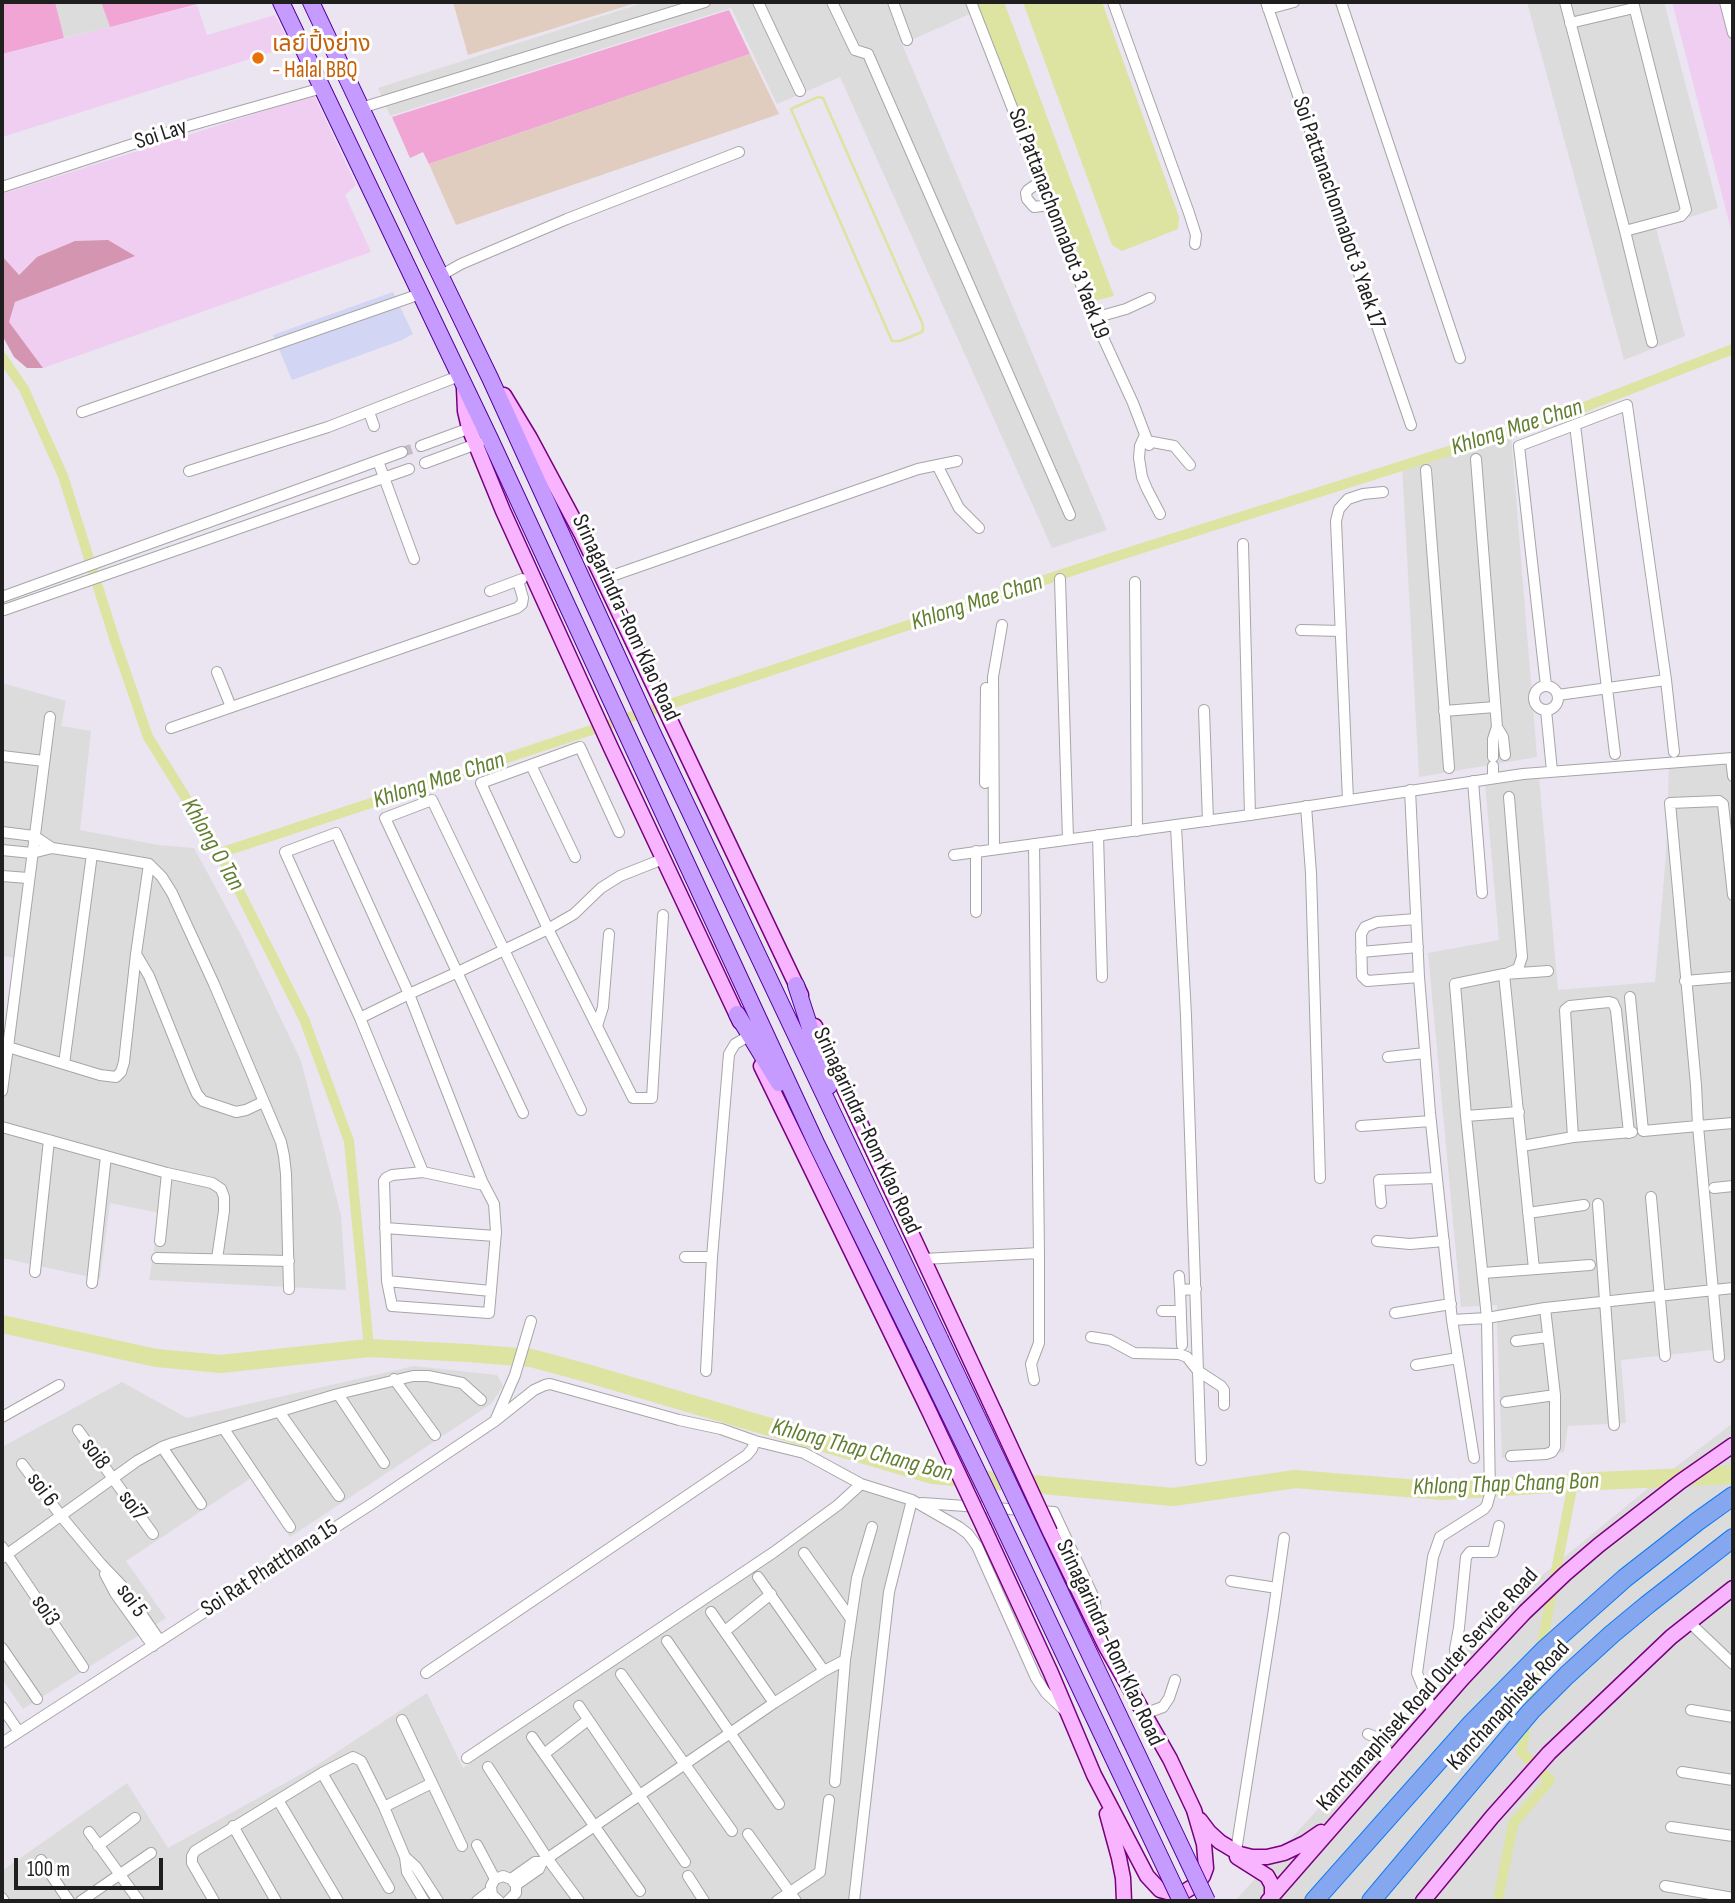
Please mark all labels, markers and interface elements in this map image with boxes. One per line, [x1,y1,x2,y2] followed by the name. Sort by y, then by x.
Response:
[272,31,371,85] place label: เลย์ ปิ้งย่าง - Halal BBQ
[250,50,266,66] marker: เลย์ ปิ้งย่าง - Halal BBQ
[1285,93,1391,333] street label: Soi Pattanachonnabot 3 Yaek 17
[1001,105,1115,343] street label: Soi Pattanachonnabot 3 Yaek 19
[131,114,191,156] street label: Soi Lay
[1448,393,1586,463] water label: Khlong Mae Chan
[565,510,685,726] street label: Srinagarindra-Rom Klao Road
[908,568,1046,638] water label: Khlong Mae Chan
[370,746,508,816] water label: Khlong Mae Chan
[174,794,250,896] water label: Khlong O Tan
[806,1023,926,1239] street label: Srinagarindra-Rom Klao Road
[768,1413,956,1489] water label: Khlong Thap Chang Bon
[74,1433,116,1475] street label: soi8
[20,1467,64,1513] street label: soi 6
[1413,1467,1599,1503] water label: Khlong Thap Chang Bon
[112,1485,152,1527] street label: soi7
[196,1514,344,1624] street label: Soi Rat Phatthana 15
[1049,1535,1169,1751] street label: Srinagarindra-Rom Klao Road
[1311,1563,1545,1817] street label: Kanchanaphisek Road Outer Service Road
[110,1579,152,1623] street label: soi 5
[25,1590,65,1632] street label: soi3
[1442,1635,1576,1777] street label: Kanchanaphisek Road
[18,1843,166,1887] scale bar
[27,1857,70,1882] text: 100 m

